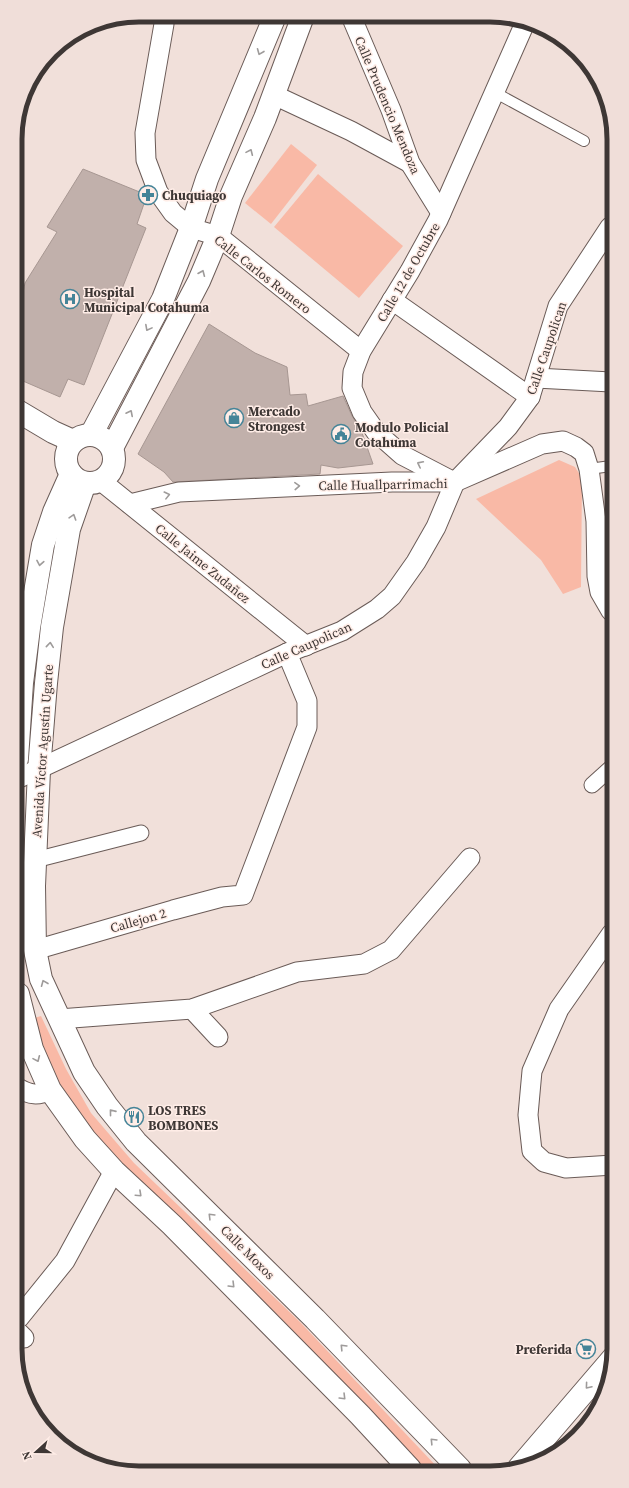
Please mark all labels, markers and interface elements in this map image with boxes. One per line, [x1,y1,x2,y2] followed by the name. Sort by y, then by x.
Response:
[351,34,424,177] street label: Calle Prudencio Mendoza
[257,49,265,56] one-way arrow
[245,149,253,156] one-way arrow
[137,184,159,206] pharmacy icon: Chuquiago
[162,187,226,204] place label: Chuquiago
[373,219,444,325] street label: Calle 12 de Octubre
[211,231,315,318] street label: Calle Carlos Romero
[197,269,205,277] one-way arrow
[84,284,209,316] place label: Hospital Municipal Cotahuma
[59,288,81,310] hospital icon: Hospital Municipal Cotahuma
[523,299,570,397] street label: Calle Caupolican
[145,324,152,331] one-way arrow
[248,403,305,435] place label: Mercado Strongest
[223,407,245,429] shop icon: Mercado Strongest
[125,410,133,418] one-way arrow
[355,419,449,451] place label: Modulo Policial Cotahuma
[330,423,352,445] public building icon: Modulo Policial Cotahuma
[417,462,425,469] one-way arrow
[318,475,448,494] street label: Calle Huallparrimachi
[294,482,300,491] one-way arrow
[164,491,171,499] one-way arrow
[68,514,77,521] one-way arrow
[152,520,254,607] street label: Calle Jaime Zudañez
[36,560,45,567] one-way arrow
[258,618,354,673] street label: Calle Caupolican
[45,642,54,648] one-way arrow
[28,663,57,838] street label: Avenida Víctor Agustín Ugarte
[108,904,168,937] street label: Callejon 2
[40,980,48,987] one-way arrow
[32,1055,40,1062] one-way arrow
[148,1102,218,1134] place label: LOS TRES BOMBONES
[123,1106,145,1128] restaurant icon: LOS TRES BOMBONES
[109,1109,116,1116] one-way arrow
[134,1190,142,1197] one-way arrow
[208,1213,216,1221] one-way arrow
[217,1222,279,1283] street label: Calle Moxos
[227,1280,235,1288] one-way arrow
[575,1338,597,1360] supermarket icon: Preferida
[516,1341,572,1358] place label: Preferida
[340,1344,348,1352] one-way arrow
[586,1382,593,1389] one-way arrow
[338,1392,346,1400] one-way arrow
[16,1432,56,1472] north arrow
[430,1438,438,1446] one-way arrow
[19,1449,36,1462] text: N

